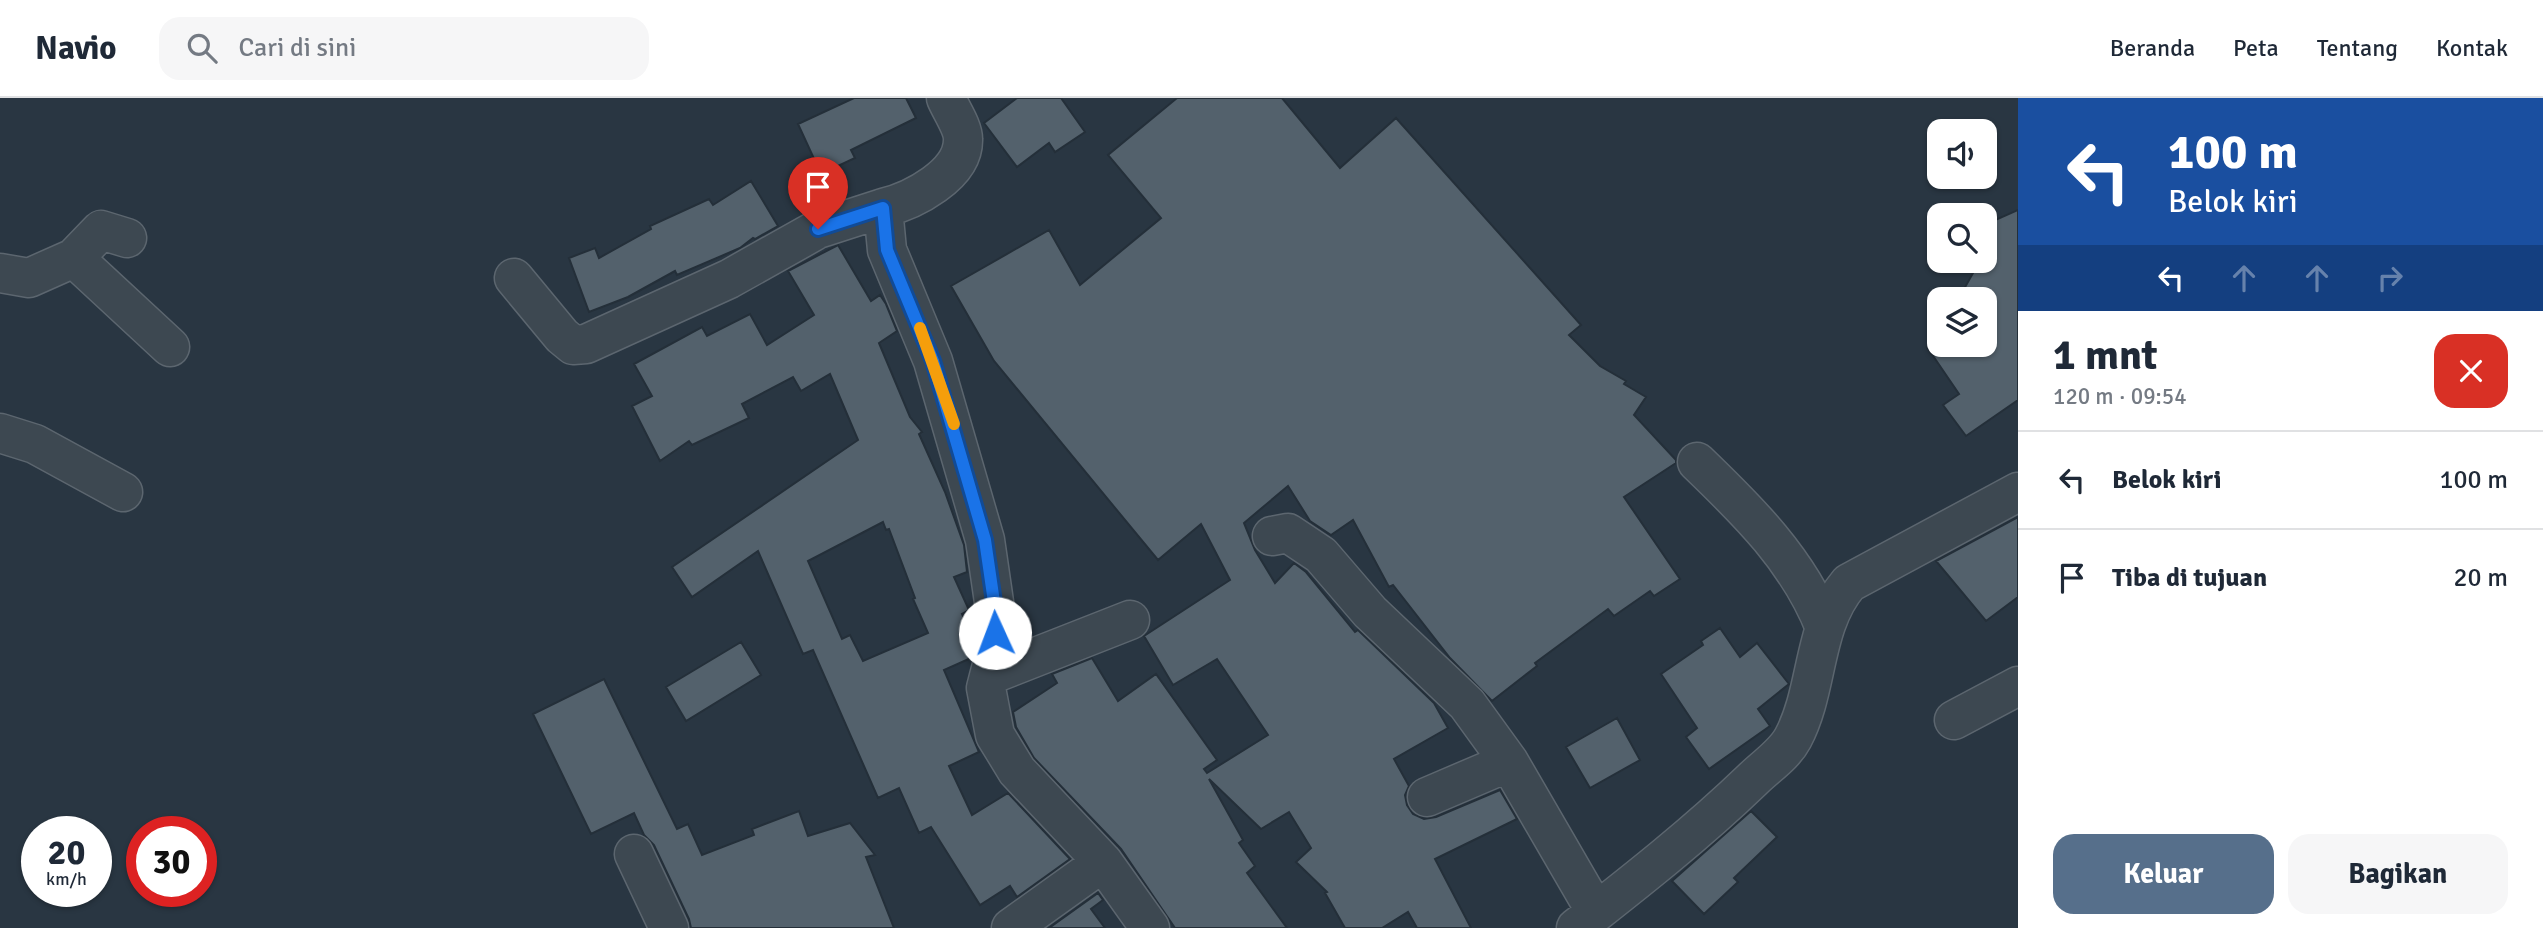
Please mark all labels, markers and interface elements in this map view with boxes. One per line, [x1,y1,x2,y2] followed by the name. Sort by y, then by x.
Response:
[159,17,649,80] search box
[35,28,117,69] text: Navio
[183,29,221,67] icon: search
[239,32,356,64] text: Cari di sini
[2110,33,2195,63] text: Beranda
[2233,33,2279,63] text: Peta
[2317,33,2398,63] text: Tentang
[2436,33,2508,63] text: Kontak
[1927,119,1997,357] map controls
[1927,119,1997,189] button: sound
[2168,122,2298,182] text: 100 m
[2053,126,2144,217] icon: left
[788,157,848,229] pin
[799,168,837,206] icon: arrive
[2168,182,2298,221] text: Belok kiri
[1927,203,1997,273] button: search
[2152,259,2190,297] icon: left
[2225,259,2263,297] icon: ahead
[2298,259,2336,297] icon: ahead
[2371,259,2409,297] icon: right
[1927,287,1997,357] button: layers
[2053,330,2158,381] text: 1 mnt
[2434,334,2508,408] button: close
[2053,382,2187,411] text: 120 m · 09:54
[2053,461,2091,499] icon: left
[2112,464,2221,496] text: Belok kiri
[2439,464,2508,496] text: 100 m
[2053,559,2091,597] icon: arrive
[2112,562,2267,594] text: Tiba di tujuan
[2453,562,2508,594] text: 20 m
[958,596,1032,670] position arrow
[126,816,217,907] speed limit sign: 30
[48,831,85,874] text: 20
[2053,834,2274,914] button: Keluar
[2288,834,2508,914] button: Bagikan
[46,868,87,890] text: km/h

